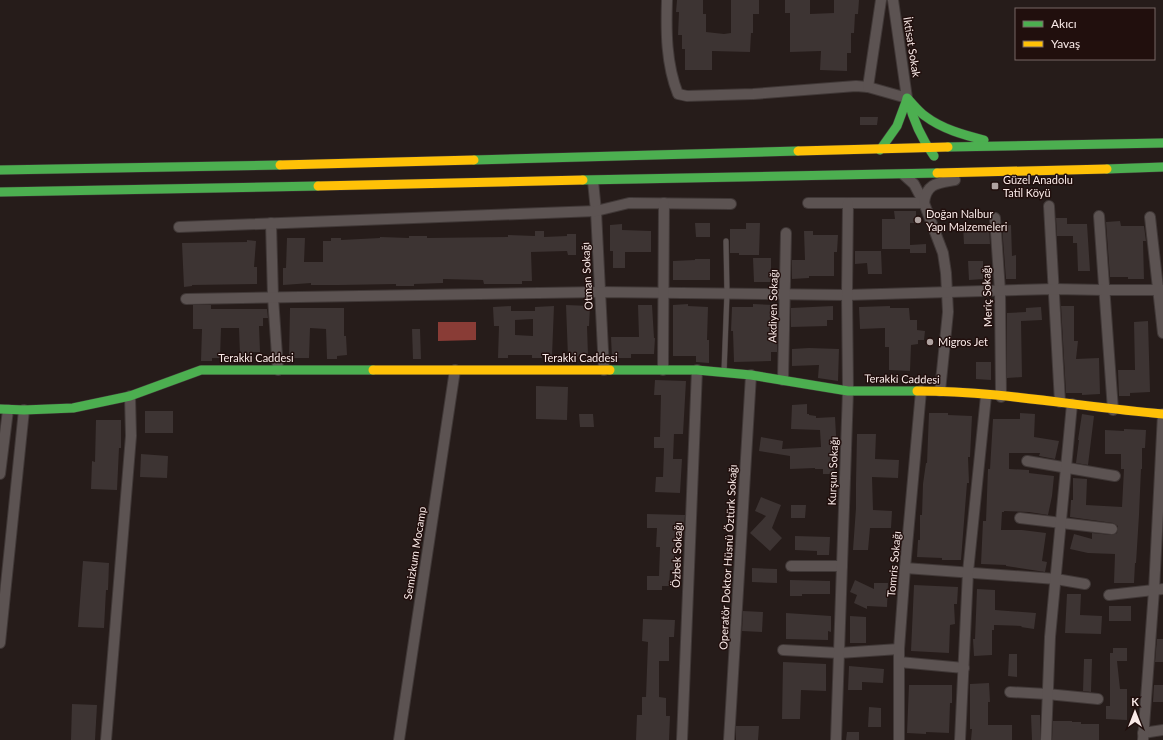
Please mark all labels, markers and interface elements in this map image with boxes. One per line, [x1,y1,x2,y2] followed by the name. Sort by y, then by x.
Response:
[1015,8,1155,60] legend
[901,16,924,79] street label: İktisat Sokak
[1051,16,1077,31] text: Akıcı
[1051,36,1080,51] text: Yavaş
[1003,173,1073,199] place label: Güzel Anadolu Tatil Köyü
[990,181,1000,191] marker: Güzel Anadolu Tatil Köyü
[926,207,1008,233] place label: Doğan Nalbur Yapı Malzemeleri
[913,215,923,225] marker: Doğan Nalbur Yapı Malzemeleri
[578,242,595,310] street label: Otman Sokağı
[979,265,994,327] street label: Meriç Sokağı
[765,269,780,343] street label: Akdiyen Sokağı
[938,335,988,348] place label: Migros Jet
[925,337,935,347] marker: Migros Jet
[218,351,294,364] street label: Terakki Caddesi
[542,351,618,364] street label: Terakki Caddesi
[864,371,940,386] street label: Terakki Caddesi
[825,436,840,505] street label: Kurşun Sokağı
[716,464,739,650] street label: Operatör Doktor Hüsnü Öztürk Sokağı
[401,505,428,600] street label: Semizkum Mocamp
[669,522,684,588] street label: Özbek Sokağı
[884,530,903,598] street label: Tomris Sokağı
[1115,692,1155,732] north arrow
[1131,695,1139,708] text: K

